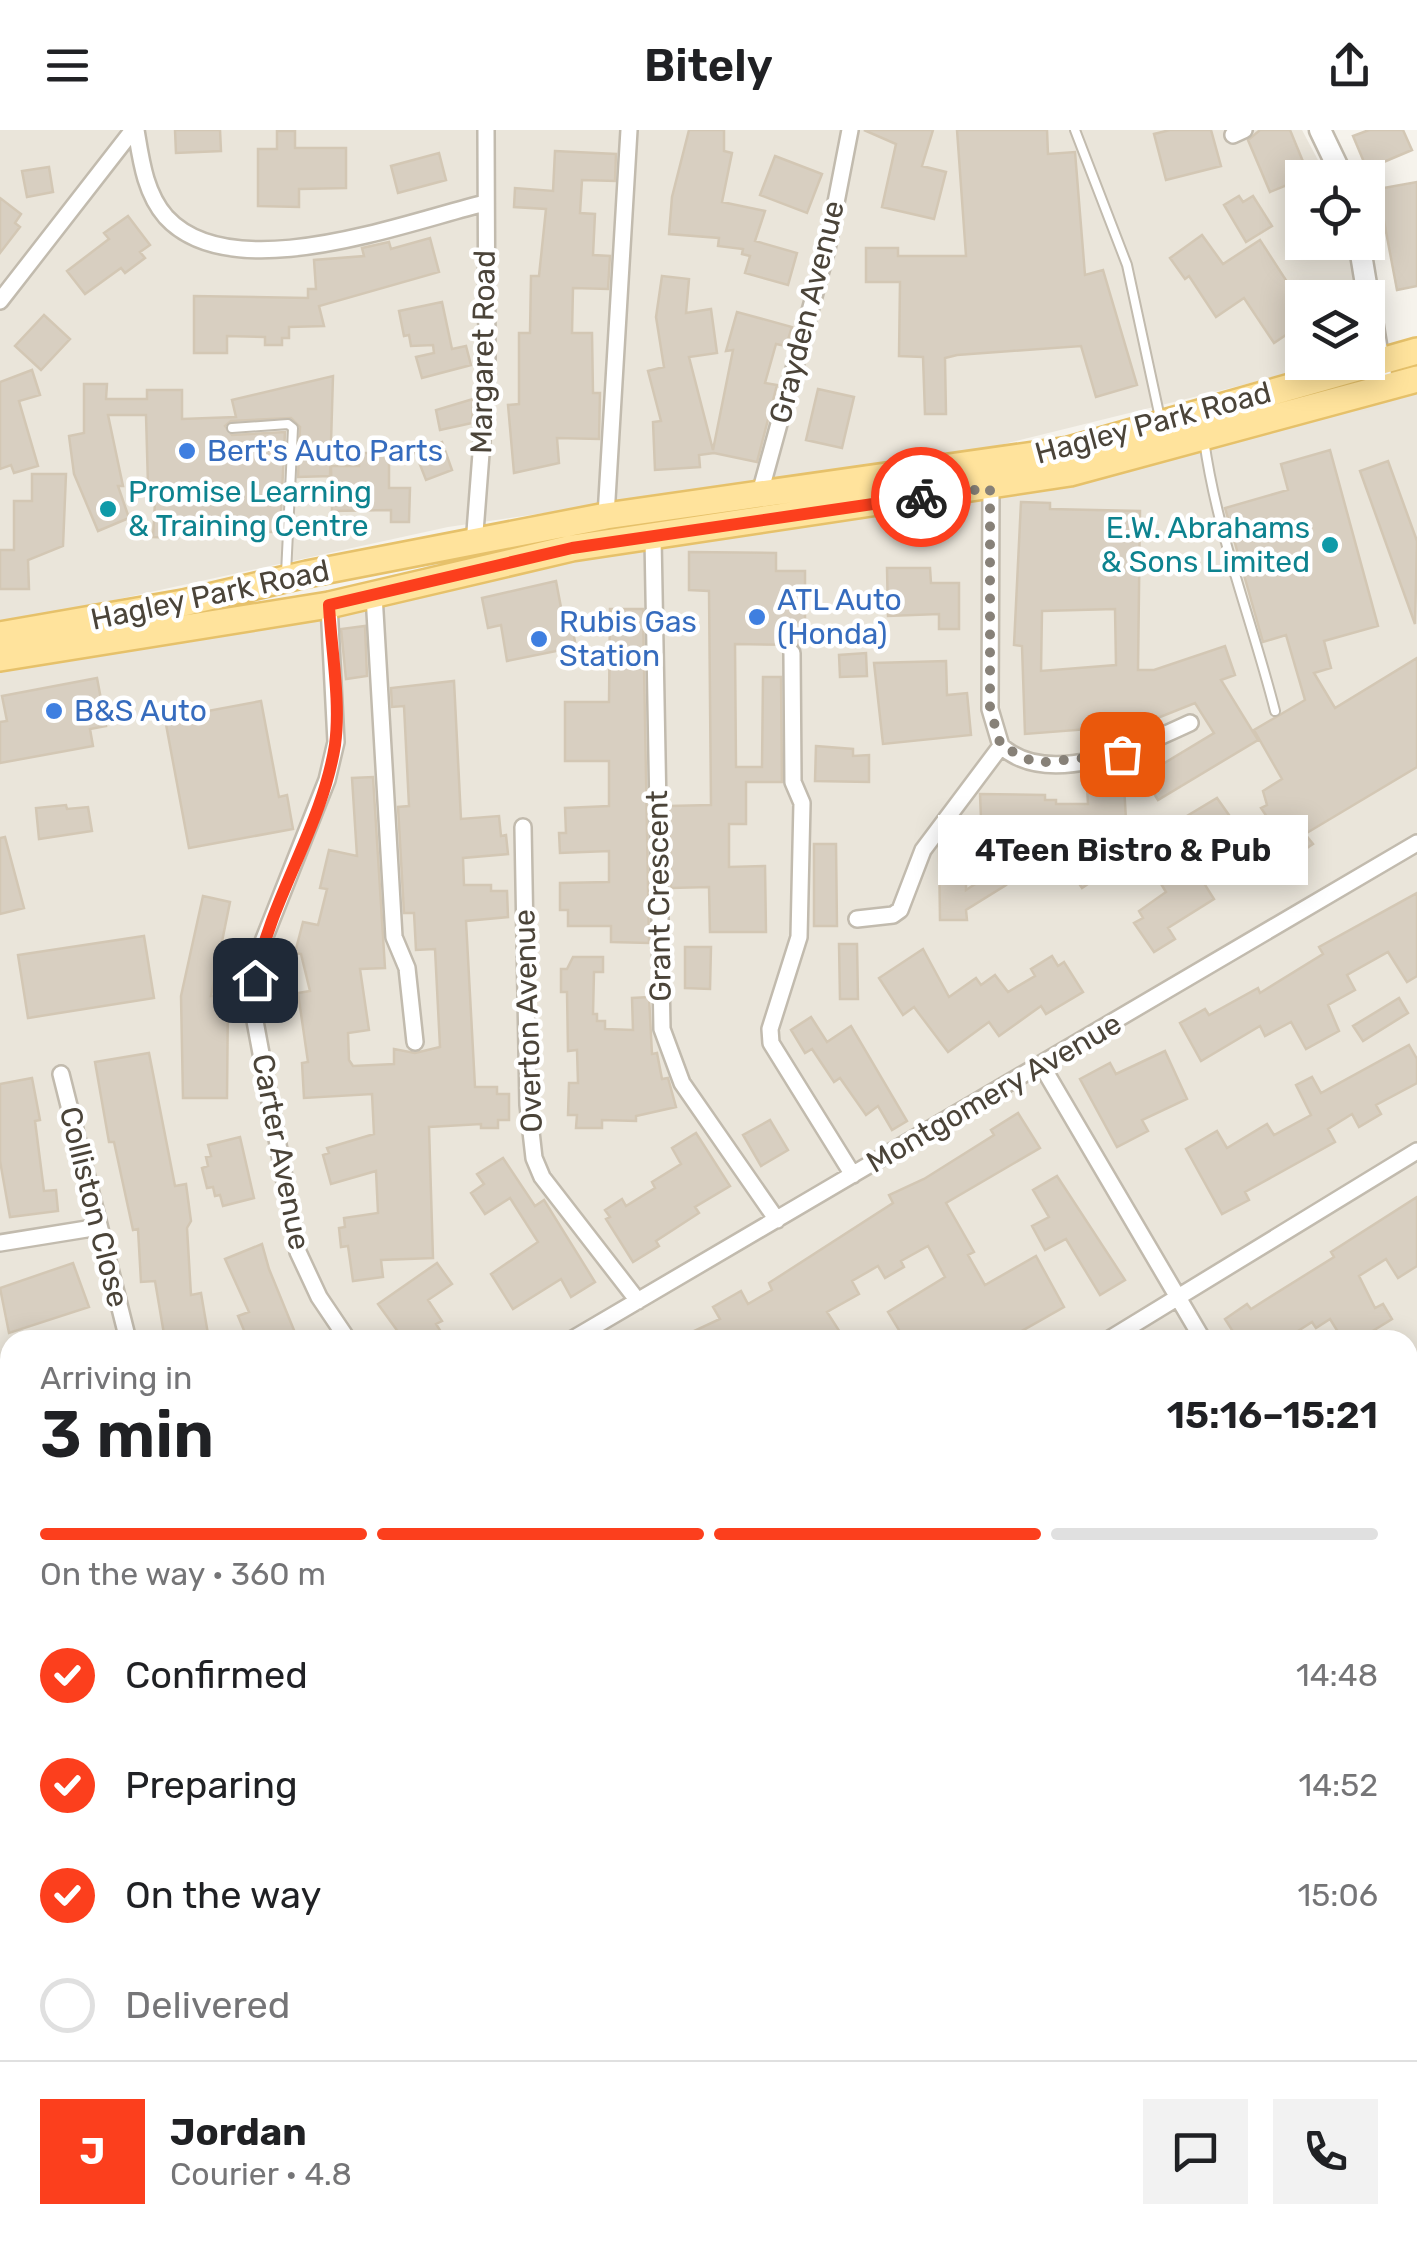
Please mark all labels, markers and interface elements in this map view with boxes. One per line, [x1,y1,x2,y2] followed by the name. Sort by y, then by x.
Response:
[40,38,95,93] icon: menu
[1322,38,1377,93] icon: share
[644,39,773,92] text: Bitely
[1285,160,1385,380] map controls
[1285,160,1385,260] button: locate
[762,197,852,427] street label: Grayden Avenue
[463,250,503,454] street label: Margaret Road
[1285,280,1385,380] button: layers
[1031,374,1275,472] street label: Hagley Park Road
[207,433,443,469] place label: Bert's Auto Parts
[176,440,198,462] marker: Bert's Auto Parts
[871,447,971,547] courier
[894,470,949,525] icon: bike
[128,474,372,544] place label: Promise Learning & Training Centre
[97,498,119,520] marker: Promise Learning & Training Centre
[1101,510,1310,580] place label: E.W. Abrahams & Sons Limited
[1319,534,1341,556] marker: E.W. Abrahams & Sons Limited
[87,552,333,638] street label: Hagley Park Road
[777,582,902,652] place label: ATL Auto (Honda)
[559,604,697,674] place label: Rubis Gas Station
[746,606,768,628] marker: ATL Auto (Honda)
[528,628,550,650] marker: Rubis Gas Station
[74,693,207,729] place label: B&S Auto
[43,700,65,722] marker: B&S Auto
[1080,712,1165,797] pin
[1095,727,1150,782] icon: bag
[639,790,679,1002] street label: Grant Crescent
[937,814,1307,884] callout: 4Teen Bistro & Pub
[975,831,1271,869] text: 4Teen Bistro & Pub
[506,909,550,1133] street label: Overton Avenue
[213,938,298,1023] pin
[228,953,283,1008] icon: home
[860,1005,1128,1181] street label: Montgomery Avenue
[244,1051,318,1253] street label: Carter Avenue
[52,1103,136,1311] street label: Colliston Close
[40,1359,192,1397] text: Arriving in
[1167,1392,1378,1438] text: 15:16–15:21
[40,1396,214,1473] text: 3 min
[40,1555,326,1593] text: On the way · 360 m
[40,1648,95,1703] icon: check
[125,1652,308,1698] text: Confirmed
[1296,1656,1378,1694] text: 14:48
[40,1758,95,1813] icon: check
[125,1762,298,1808] text: Preparing
[1298,1766,1378,1804] text: 14:52
[40,1868,95,1923] icon: check
[125,1872,321,1918] text: On the way
[1297,1876,1378,1914] text: 15:06
[125,1982,290,2028] text: Delivered
[1143,2099,1248,2204] button: chat
[1273,2099,1378,2204] button: phone
[170,2109,307,2155] text: Jordan
[80,2128,105,2174] text: J
[170,2155,352,2193] text: Courier · 4.8

